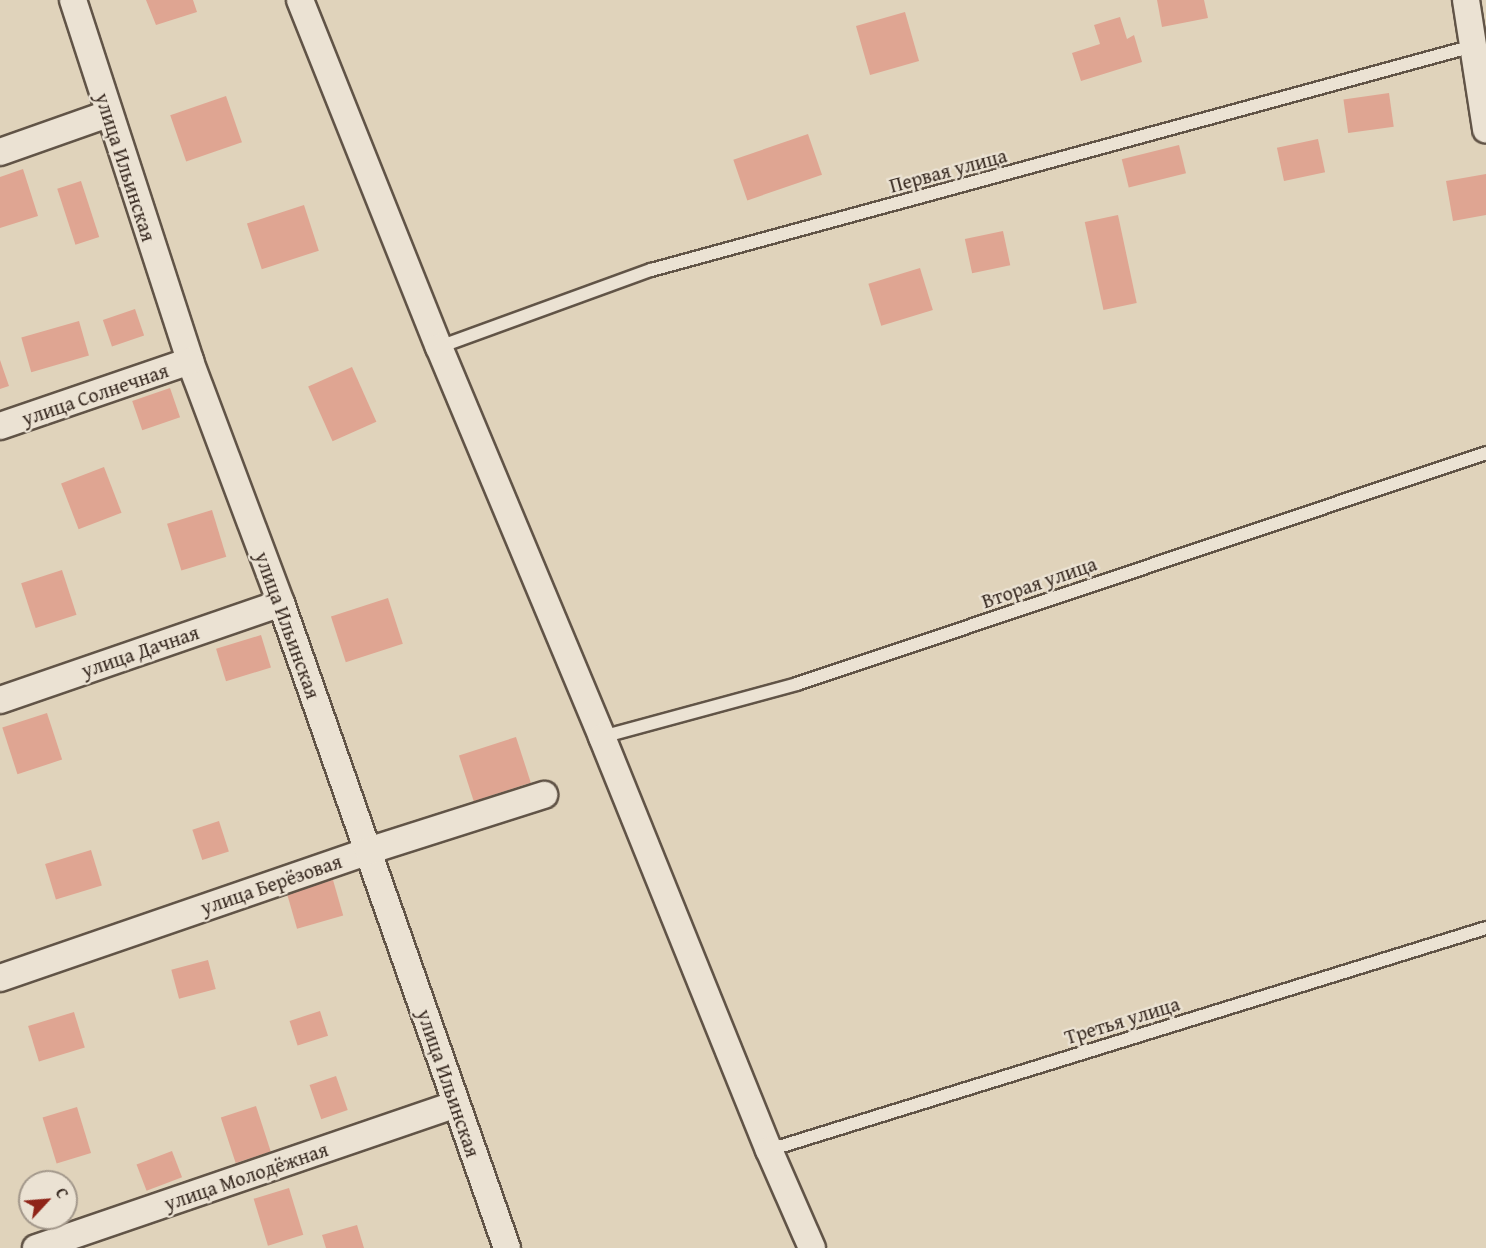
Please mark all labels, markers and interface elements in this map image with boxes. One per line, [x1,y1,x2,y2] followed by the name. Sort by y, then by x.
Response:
[91,90,161,244] street label: улица Ильинская
[887,143,1009,197] street label: Первая улица
[19,358,171,430] street label: улица Солнечная
[250,548,326,702] street label: улица Ильинская
[978,551,1100,613] street label: Вторая улица
[78,620,202,682] street label: улица Дачная
[197,849,345,919] street label: улица Берёзовая
[1062,991,1182,1049] street label: Третья улица
[412,1006,486,1160] street label: улица Ильинская
[161,1137,331,1215] street label: улица Молодёжная
[18,1170,78,1230] north arrow
[50,1184,75,1202] text: С

